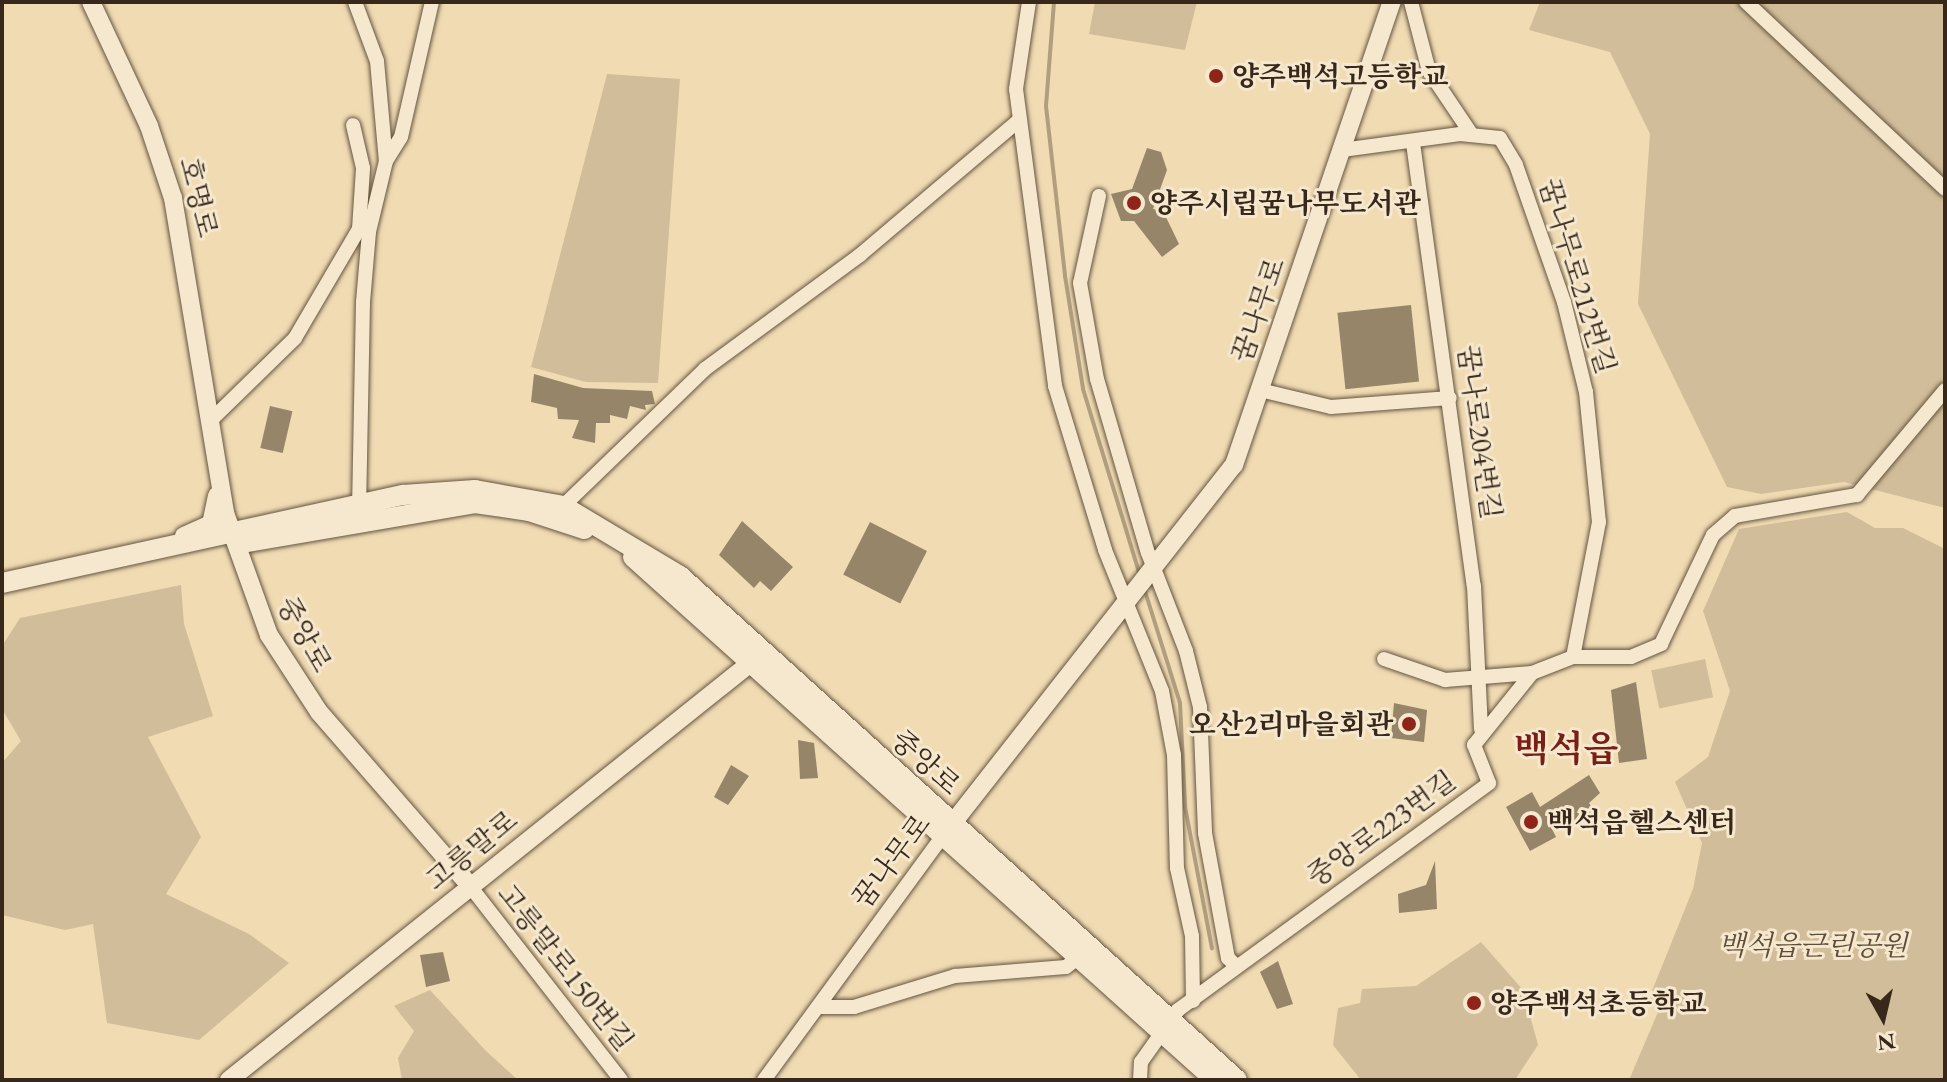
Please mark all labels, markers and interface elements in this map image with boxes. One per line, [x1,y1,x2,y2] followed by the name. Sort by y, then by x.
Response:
[1232,59,1448,93] place label: 양주백석고등학교
[1207,67,1225,85] marker: 양주백석고등학교
[173,154,225,240] street label: 호명로
[1532,174,1624,378] street label: 꿈나무로212번길
[1150,186,1420,220] place label: 양주시립꿈나무도서관
[1125,194,1143,212] marker: 양주시립꿈나무도서관
[1225,253,1291,367] street label: 꿈나무로
[1451,343,1509,521] street label: 꿈나로204번길
[271,590,339,678] street label: 중앙로
[1189,707,1393,741] place label: 오산2리마을회관
[1400,715,1418,733] marker: 오산2리마을회관
[885,722,967,802] street label: 중앙로
[1514,727,1618,771] district label: 백석읍
[1300,763,1462,893] street label: 중앙로223번길
[418,803,524,897] street label: 고릉말로
[1547,805,1736,839] place label: 백석읍헬스센터
[845,808,937,914] street label: 꿈나무로
[1522,813,1540,831] marker: 백석읍헬스센터
[490,877,642,1057] street label: 고릉말로150번길
[1718,928,1908,962] park label: 백석읍근린공원
[1843,978,1923,1058] north arrow
[1490,986,1706,1020] place label: 양주백석초등학교
[1465,994,1483,1012] marker: 양주백석초등학교
[1876,1027,1897,1058] text: N

